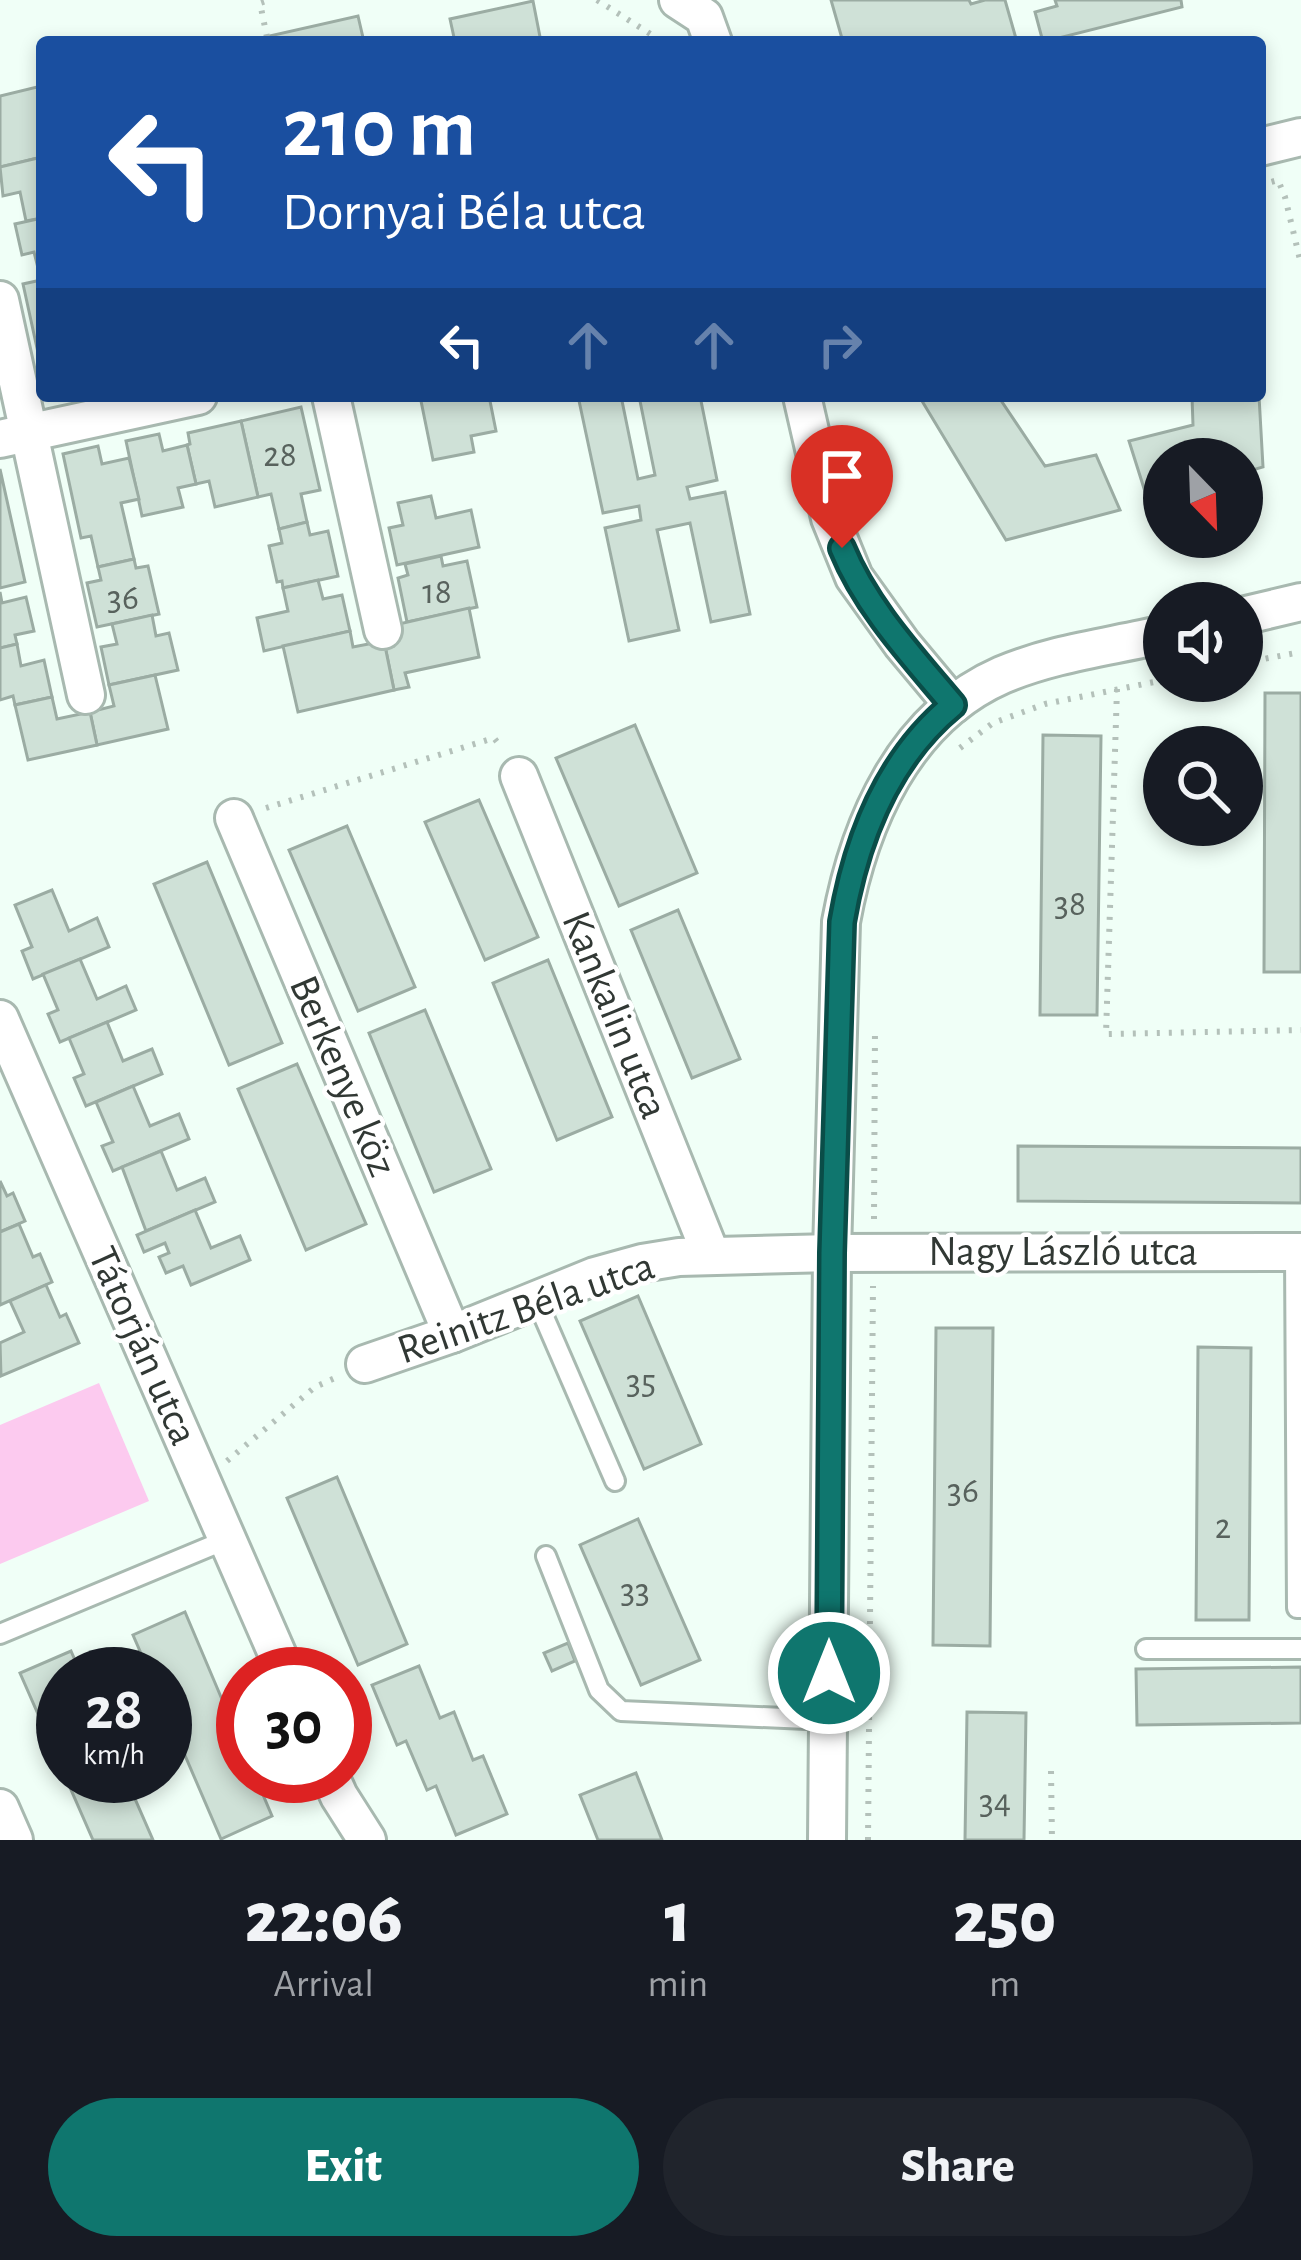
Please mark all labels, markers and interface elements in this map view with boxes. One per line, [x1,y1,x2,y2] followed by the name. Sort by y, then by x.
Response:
[84,84,240,240] icon: left
[282,88,476,172] text: 210 m
[282,186,646,240] text: Dornyai Béla utca
[429,312,495,378] icon: left
[555,312,621,378] icon: ahead
[681,312,747,378] icon: ahead
[807,312,873,378] icon: right
[791,425,893,548] pin
[263,437,297,473] house number: 28
[1143,438,1263,558] north arrow
[1143,438,1263,846] map controls
[809,443,875,509] icon: arrive
[422,574,452,610] house number: 18
[107,580,139,616] house number: 36
[1143,582,1263,702] button: sound
[1143,726,1263,846] button: search
[1054,886,1086,922] house number: 38
[554,905,676,1125] street label: Kankalin utca
[282,970,404,1182] street label: Berkenye köz
[928,1231,1198,1273] street label: Nagy László utca
[81,1241,205,1451] street label: Tátorján utca
[392,1244,660,1372] street label: Reinitz Béla utca
[626,1364,656,1400] house number: 35
[947,1473,979,1509] house number: 36
[1215,1509,1231,1545] house number: 2
[620,1573,650,1609] house number: 33
[766,1610,892,1736] position arrow
[216,1647,372,1803] speed limit sign: 30
[85,1680,143,1740] text: 28
[83,1740,145,1770] text: km/h
[979,1784,1011,1820] house number: 34
[245,1883,403,1955] text: 22:06
[665,1883,691,1955] text: 1
[953,1883,1056,1955] text: 250
[274,1965,374,2004] text: Arrival
[647,1965,708,2004] text: min
[989,1965,1020,2004] text: m
[48,2098,639,2236] button: Exit
[663,2098,1253,2236] button: Share

